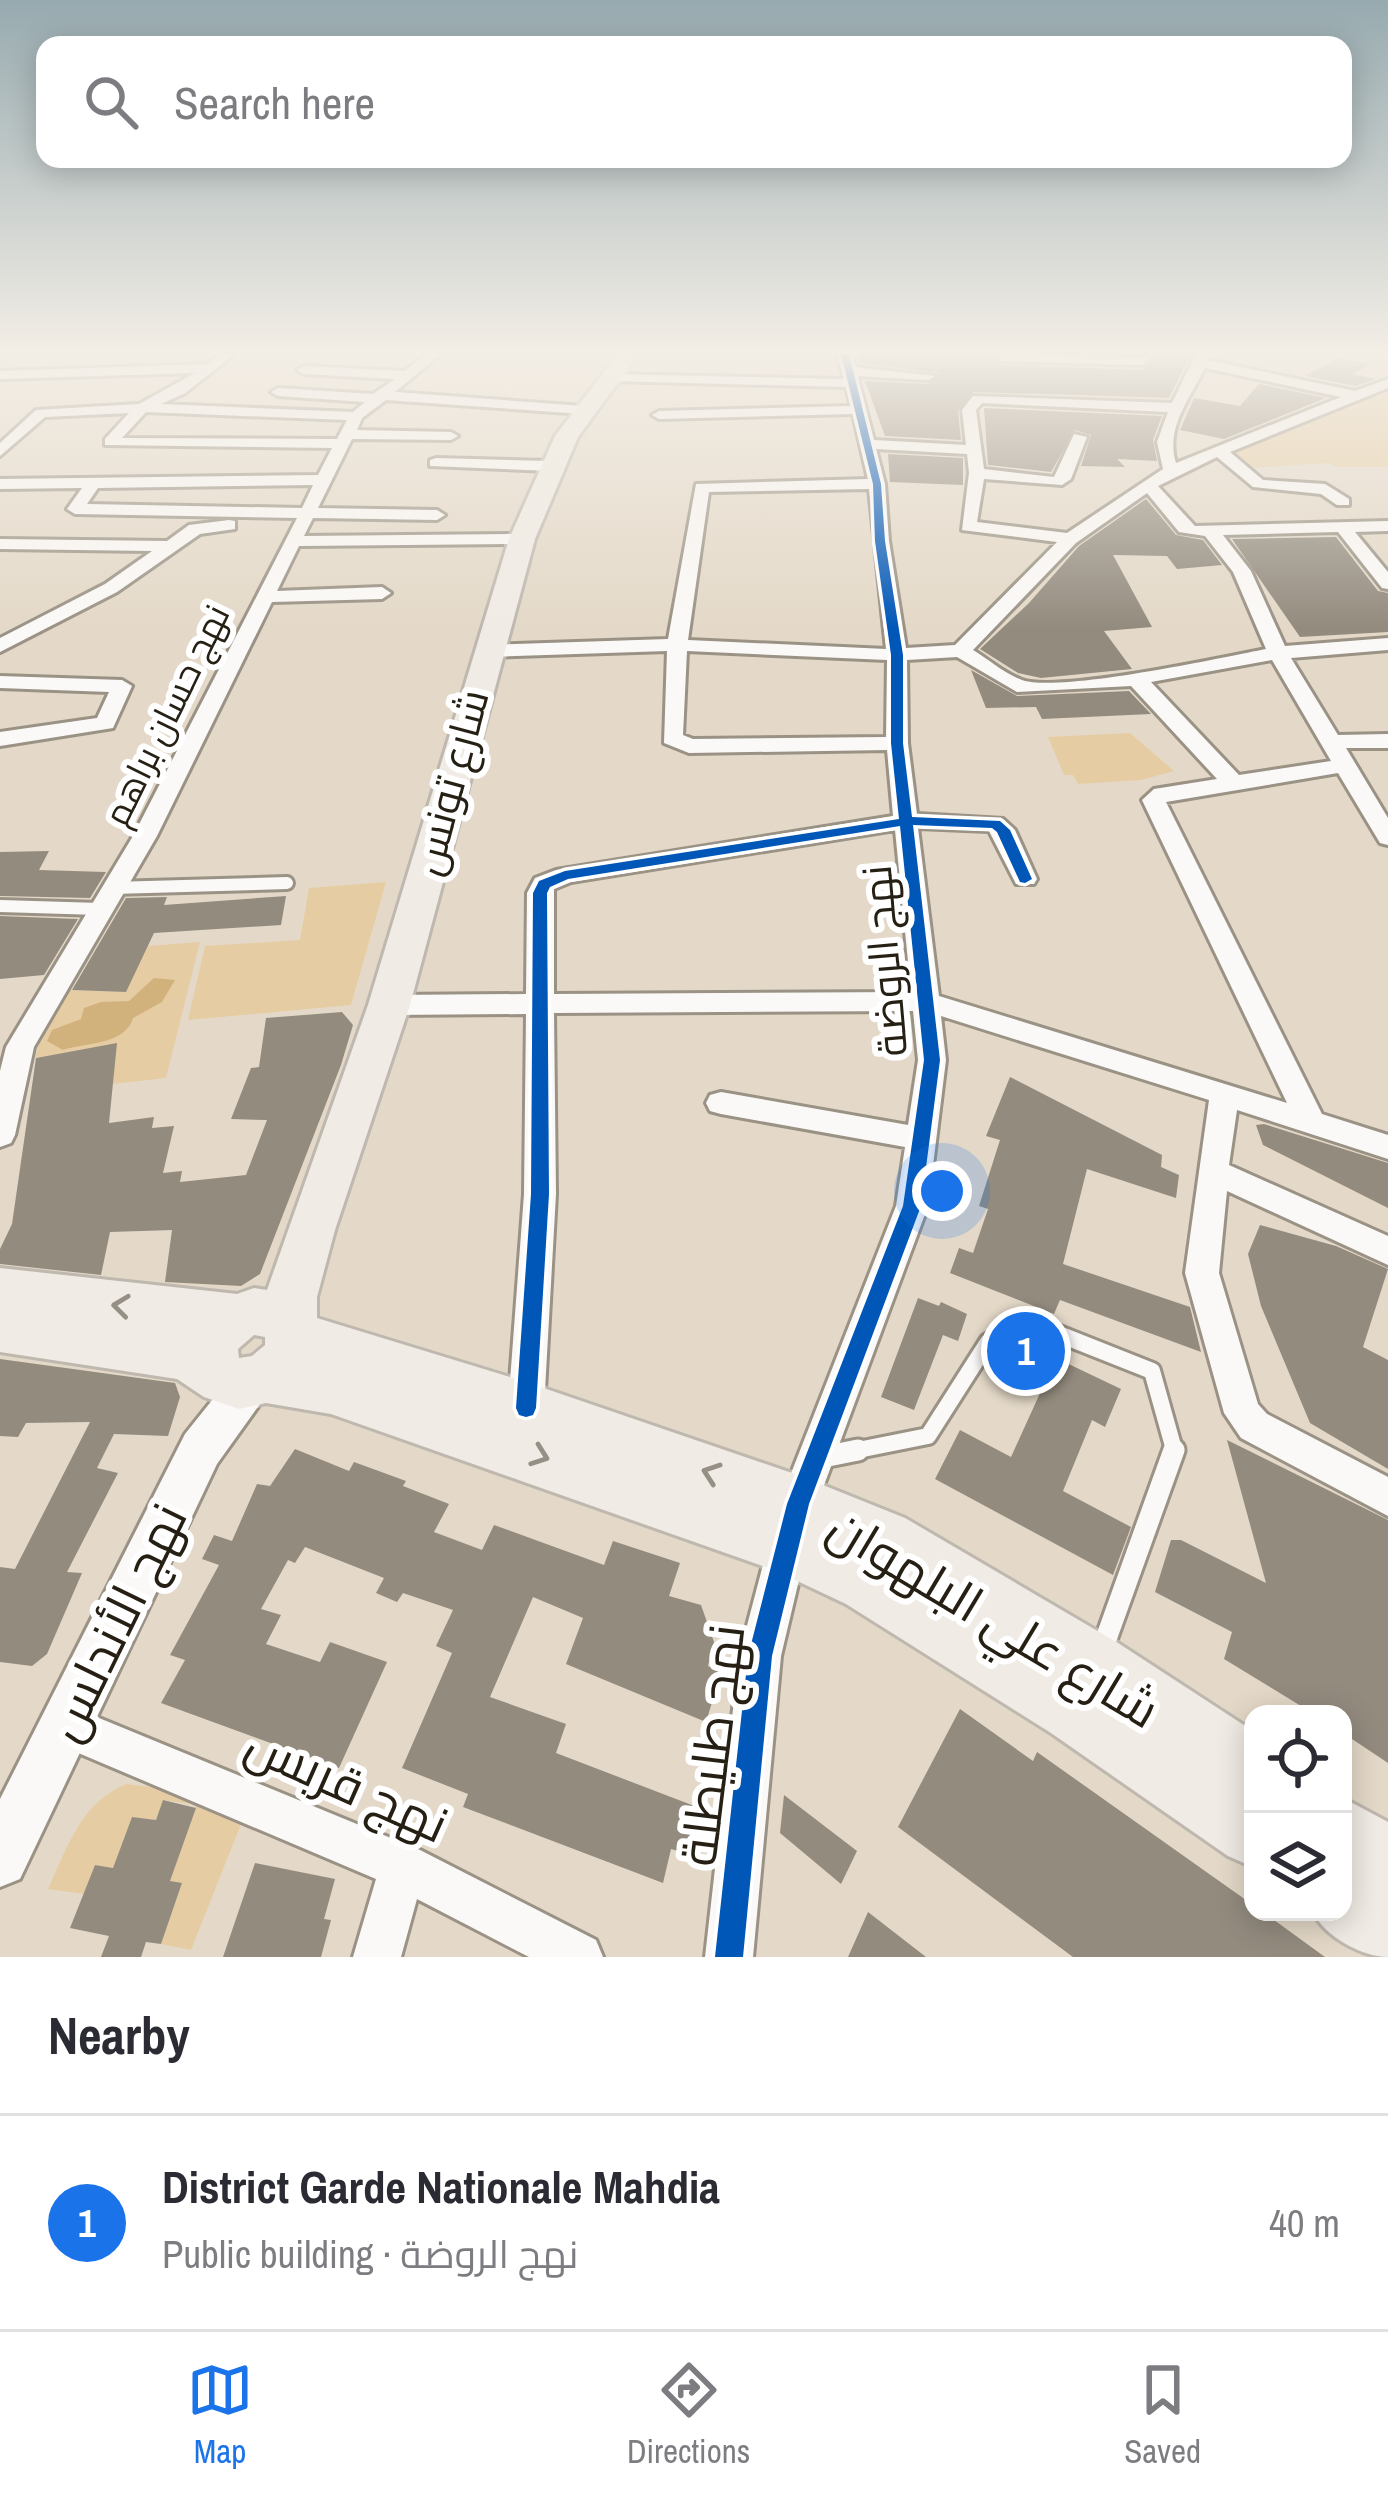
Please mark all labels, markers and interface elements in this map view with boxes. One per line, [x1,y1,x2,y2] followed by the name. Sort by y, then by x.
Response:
[36,36,1352,168] search box
[78,69,144,135] icon: search
[174,72,375,133] text: Search here
[92,596,241,834] street label: نهج حسان براهم
[398,683,502,881] street label: شارع تونس
[848,863,920,1059] street label: نهج الروضة
[912,1161,972,1221] your location
[111,1293,130,1319] one-way arrow
[987,1306,1065,1396] pin: 1
[528,1442,549,1466] one-way arrow
[702,1463,723,1487] one-way arrow
[813,1491,1173,1749] street label: شارع علي البلهوان
[28,1492,203,1752] street label: نهج الأندلس
[662,1620,761,1870] street label: نهج طليطلة
[1244,1705,1352,1921] map controls
[1244,1705,1352,1813] button: locate
[235,1708,459,1859] street label: نهج قربس
[1244,1813,1352,1921] button: layers
[48,2001,190,2070] text: Nearby
[162,2156,720,2217] text: District Garde Nationale Mahdia
[78,2197,96,2249] text: 1
[1269,2197,1340,2249] text: 40 m
[162,2228,579,2280] text: Public building · نهج الروضة
[187,2357,253,2473] tab: Map
[627,2357,750,2473] tab: Directions
[1124,2357,1201,2473] tab: Saved

